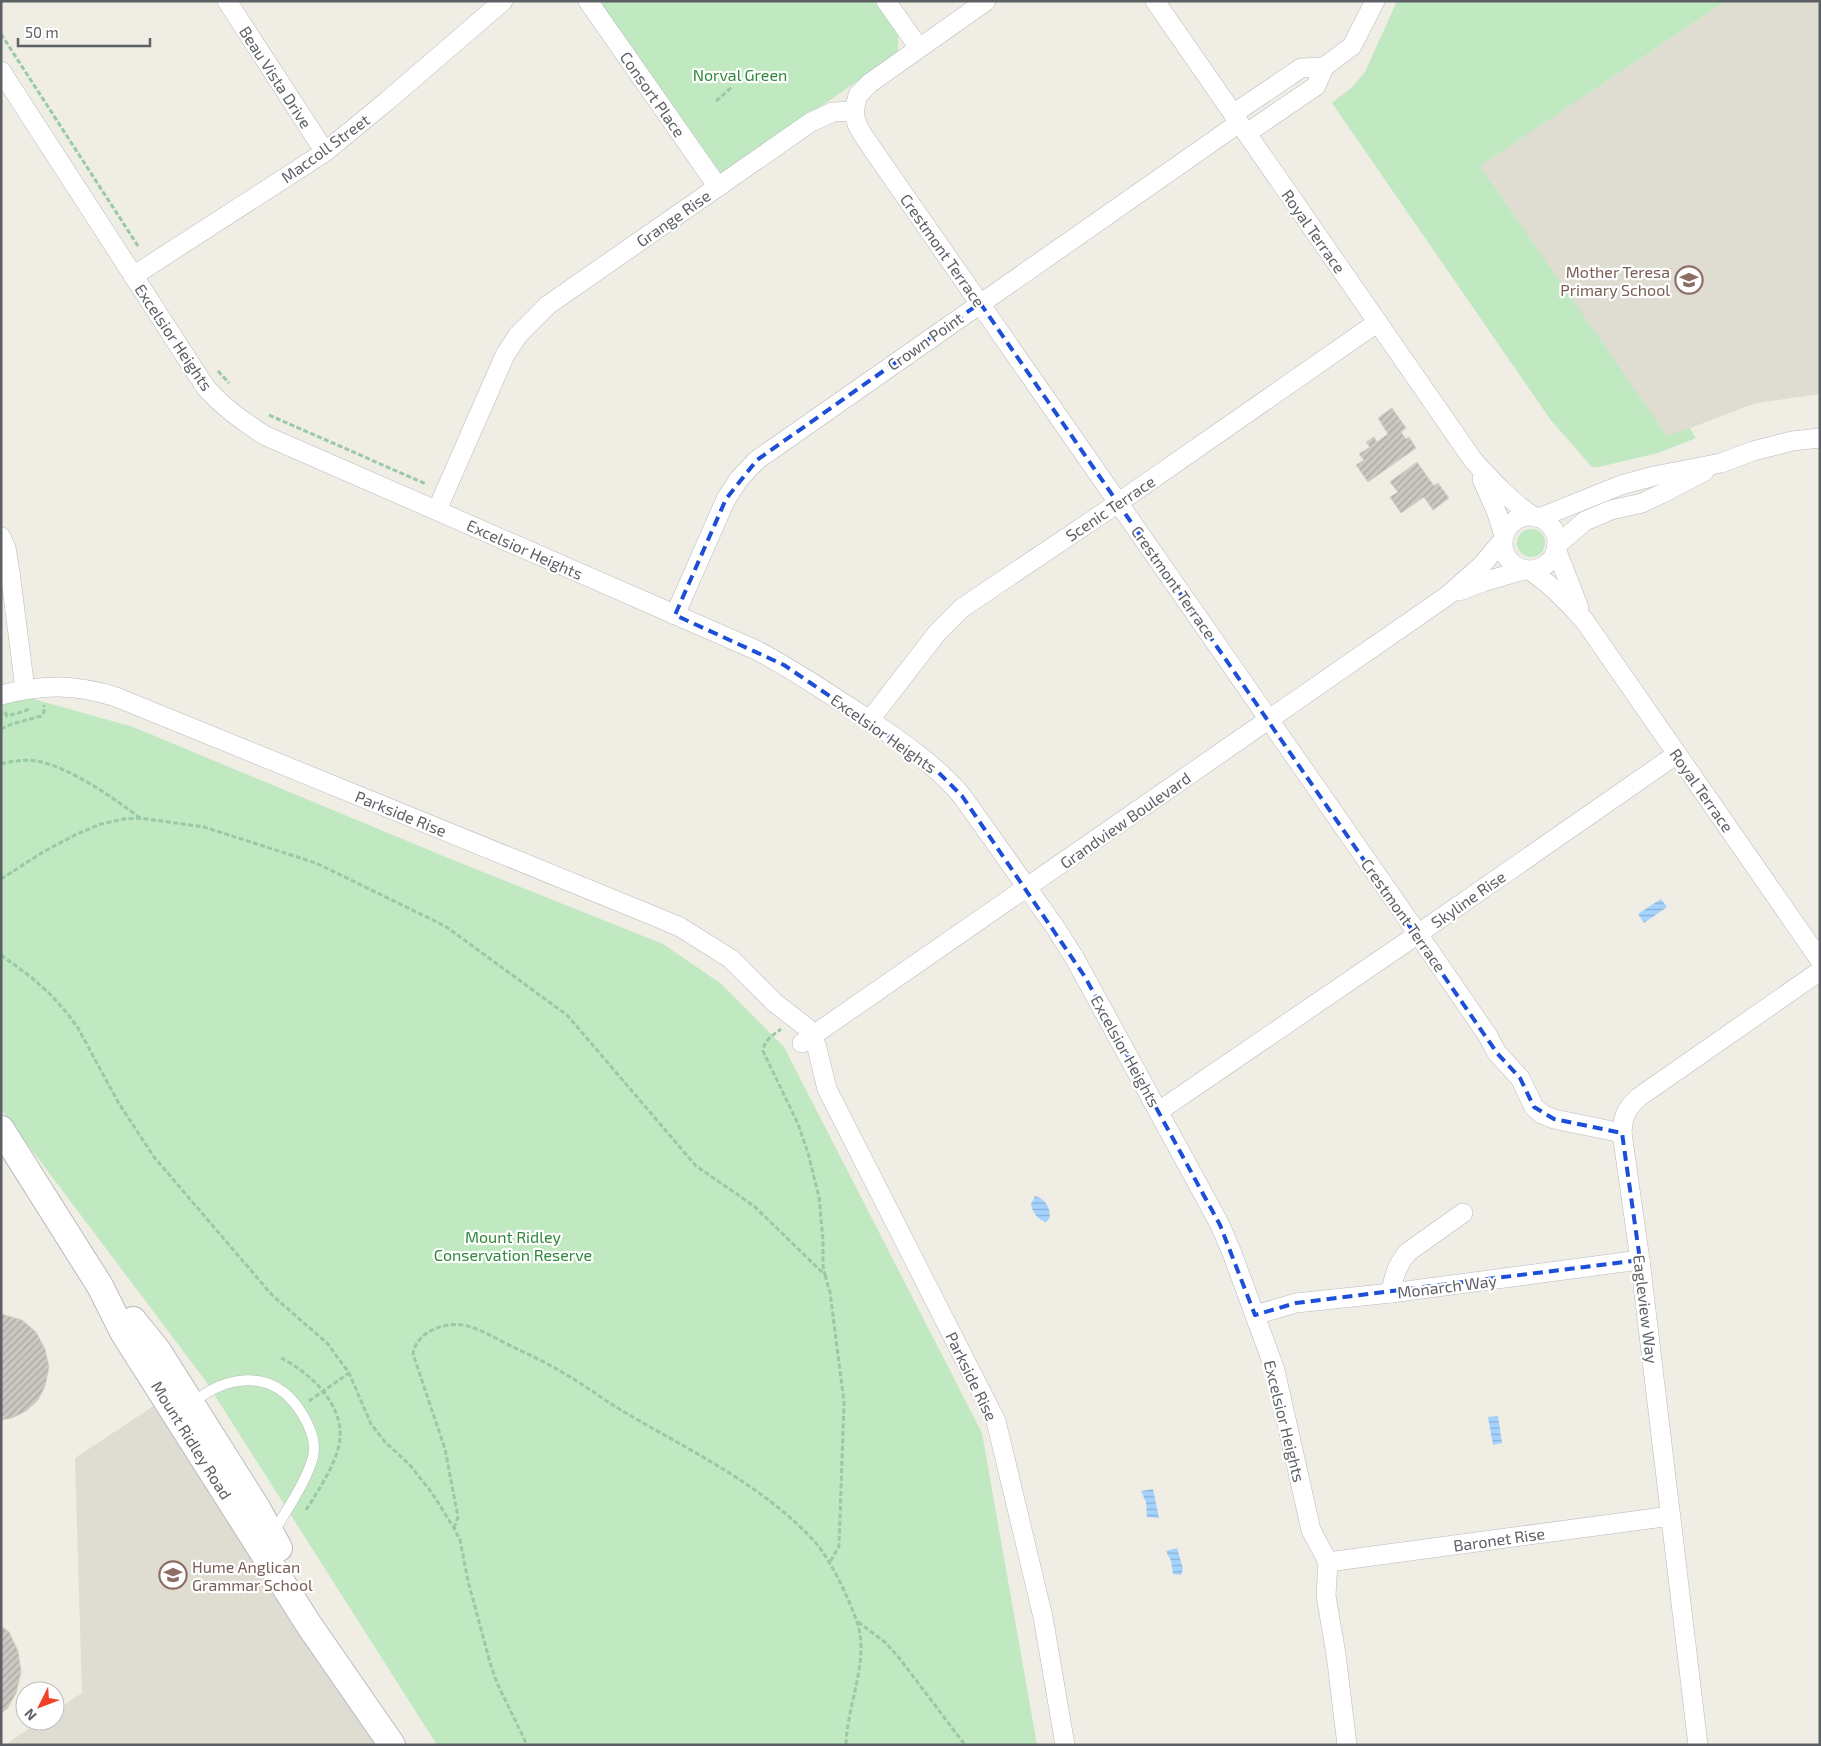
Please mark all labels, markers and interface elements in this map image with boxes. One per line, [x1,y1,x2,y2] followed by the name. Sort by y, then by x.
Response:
[18,15,150,47] scale bar
[236,22,316,132] street label: Beau Vista Drive
[25,23,59,41] text: 50 m
[617,48,689,140] street label: Consort Place
[693,65,787,84] park label: Norval Green
[277,110,373,186] street label: Maccoll Street
[632,186,714,250] street label: Grange Rise
[1278,186,1350,276] street label: Royal Terrace
[897,190,989,310] street label: Crestmont Terrace
[1560,262,1670,299] place label: Mother Teresa Primary School
[1674,265,1704,295] school or university icon: Mother Teresa Primary School
[131,280,217,394] street label: Excelsior Heights
[883,308,967,374] street label: Crown Point
[1062,471,1158,545] street label: Scenic Terrace
[464,515,586,583] street label: Excelsior Heights
[1128,522,1220,642] street label: Crestmont Terrace
[827,689,941,777] street label: Excelsior Heights
[1666,745,1738,835] street label: Royal Terrace
[1056,768,1194,872] street label: Grandview Boulevard
[353,786,449,840] street label: Parkside Rise
[1358,855,1450,975] street label: Crestmont Terrace
[1427,866,1509,932] street label: Skyline Rise
[1087,992,1165,1110] street label: Excelsior Heights
[434,1227,592,1264] park label: Mount Ridley Conservation Reserve
[1630,1254,1662,1365] street label: Eagleview Way
[1396,1270,1498,1302] street label: Monarch Way
[942,1328,1002,1424] street label: Parkside Rise
[1261,1358,1309,1484] street label: Excelsior Heights
[148,1377,236,1503] street label: Mount Ridley Road
[1452,1523,1546,1555] street label: Baronet Rise
[192,1557,313,1594] place label: Hume Anglican Grammar School
[158,1560,188,1590] school or university icon: Hume Anglican Grammar School
[15,1681,65,1731] north arrow
[20,1706,40,1724] text: N

